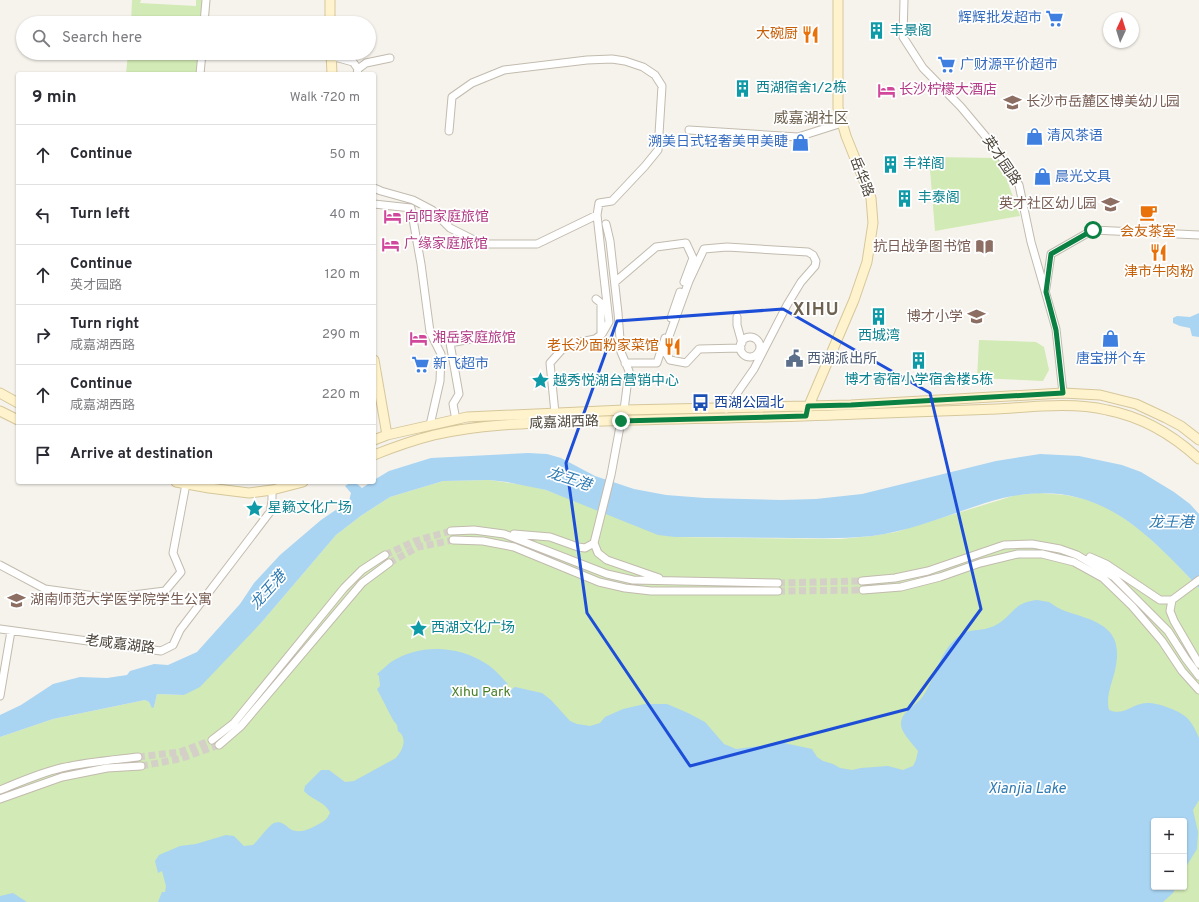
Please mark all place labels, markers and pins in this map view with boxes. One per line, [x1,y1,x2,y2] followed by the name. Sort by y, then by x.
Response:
[1045,8,1065,28] supermarket icon: 辉辉批发超市
[958,9,1042,27] place label: 辉辉批发超市
[867,21,887,41] building icon: 丰景阁
[890,23,932,40] place label: 丰景阁
[801,24,821,44] restaurant icon: 大碗厨
[756,26,798,43] place label: 大碗厨
[937,55,957,75] supermarket icon: 广财源平价超市
[960,57,1058,74] place label: 广财源平价超市
[733,78,753,98] building icon: 西湖宿舍1/2栋
[756,79,847,97] place label: 西湖宿舍1/2栋
[876,80,896,100] hotel icon: 长沙柠檬大酒店
[899,81,997,99] place label: 长沙柠檬大酒店
[1003,92,1023,112] school or university icon: 长沙市岳麓区博美幼儿园
[1026,93,1180,111] place label: 长沙市岳麓区博美幼儿园
[1024,126,1044,146] shop icon: 清风茶语
[1047,128,1103,145] place label: 清风茶语
[791,132,811,152] shop icon: 溯美日式轻奢美甲美睫
[648,134,788,151] place label: 溯美日式轻奢美甲美睫
[880,154,900,174] building icon: 丰祥阁
[903,156,945,173] place label: 丰祥阁
[1032,167,1052,187] shop icon: 晨光文具
[1055,169,1111,186] place label: 晨光文具
[895,188,915,208] building icon: 丰泰阁
[918,190,960,207] place label: 丰泰阁
[1100,194,1120,214] school or university icon: 英才社区幼儿园
[999,196,1097,213] place label: 英才社区幼儿园
[1138,202,1158,222] cafe icon: 会友茶室
[382,207,402,227] hotel icon: 向阳家庭旅馆
[405,208,489,226] place label: 向阳家庭旅馆
[1120,223,1176,241] place label: 会友茶室
[381,234,401,254] hotel icon: 广缘家庭旅馆
[404,235,488,253] place label: 广缘家庭旅馆
[974,237,994,257] library icon: 抗日战争图书馆
[873,238,971,256] place label: 抗日战争图书馆
[1149,242,1169,262] restaurant icon: 津市牛肉粉
[1124,264,1194,281] place label: 津市牛肉粉
[869,306,889,326] building icon: 西城湾
[966,307,986,327] school or university icon: 博才小学
[907,308,963,326] place label: 博才小学
[409,328,429,348] hotel icon: 湘岳家庭旅馆
[858,328,900,345] place label: 西城湾
[432,329,516,347] place label: 湘岳家庭旅馆
[1101,329,1121,349] shop icon: 唐宝拼个车
[662,336,682,356] restaurant icon: 老长沙面粉家菜馆
[547,337,659,355] place label: 老长沙面粉家菜馆
[784,349,804,369] public building icon: 西湖派出所
[909,350,929,370] building icon: 博才寄宿小学宿舍楼5栋
[1076,350,1146,368] place label: 唐宝拼个车
[807,351,877,368] place label: 西湖派出所
[410,354,430,374] supermarket icon: 新飞超市
[433,356,489,373] place label: 新飞超市
[530,371,550,391] place icon: 越秀悦湖台营销中心
[845,371,993,389] place label: 博才寄宿小学宿舍楼5栋
[553,373,679,390] place label: 越秀悦湖台营销中心
[691,393,711,413] bus stop icon: 西湖公园北
[714,394,784,412] place label: 西湖公园北
[245,498,265,518] place icon: 星籁文化广场
[268,499,352,517] place label: 星籁文化广场
[7,590,27,610] school or university icon: 湖南师范大学医学院学生公寓
[30,591,212,609] place label: 湖南师范大学医学院学生公寓
[408,618,428,638] place icon: 西湖文化广场
[431,619,515,637] place label: 西湖文化广场

